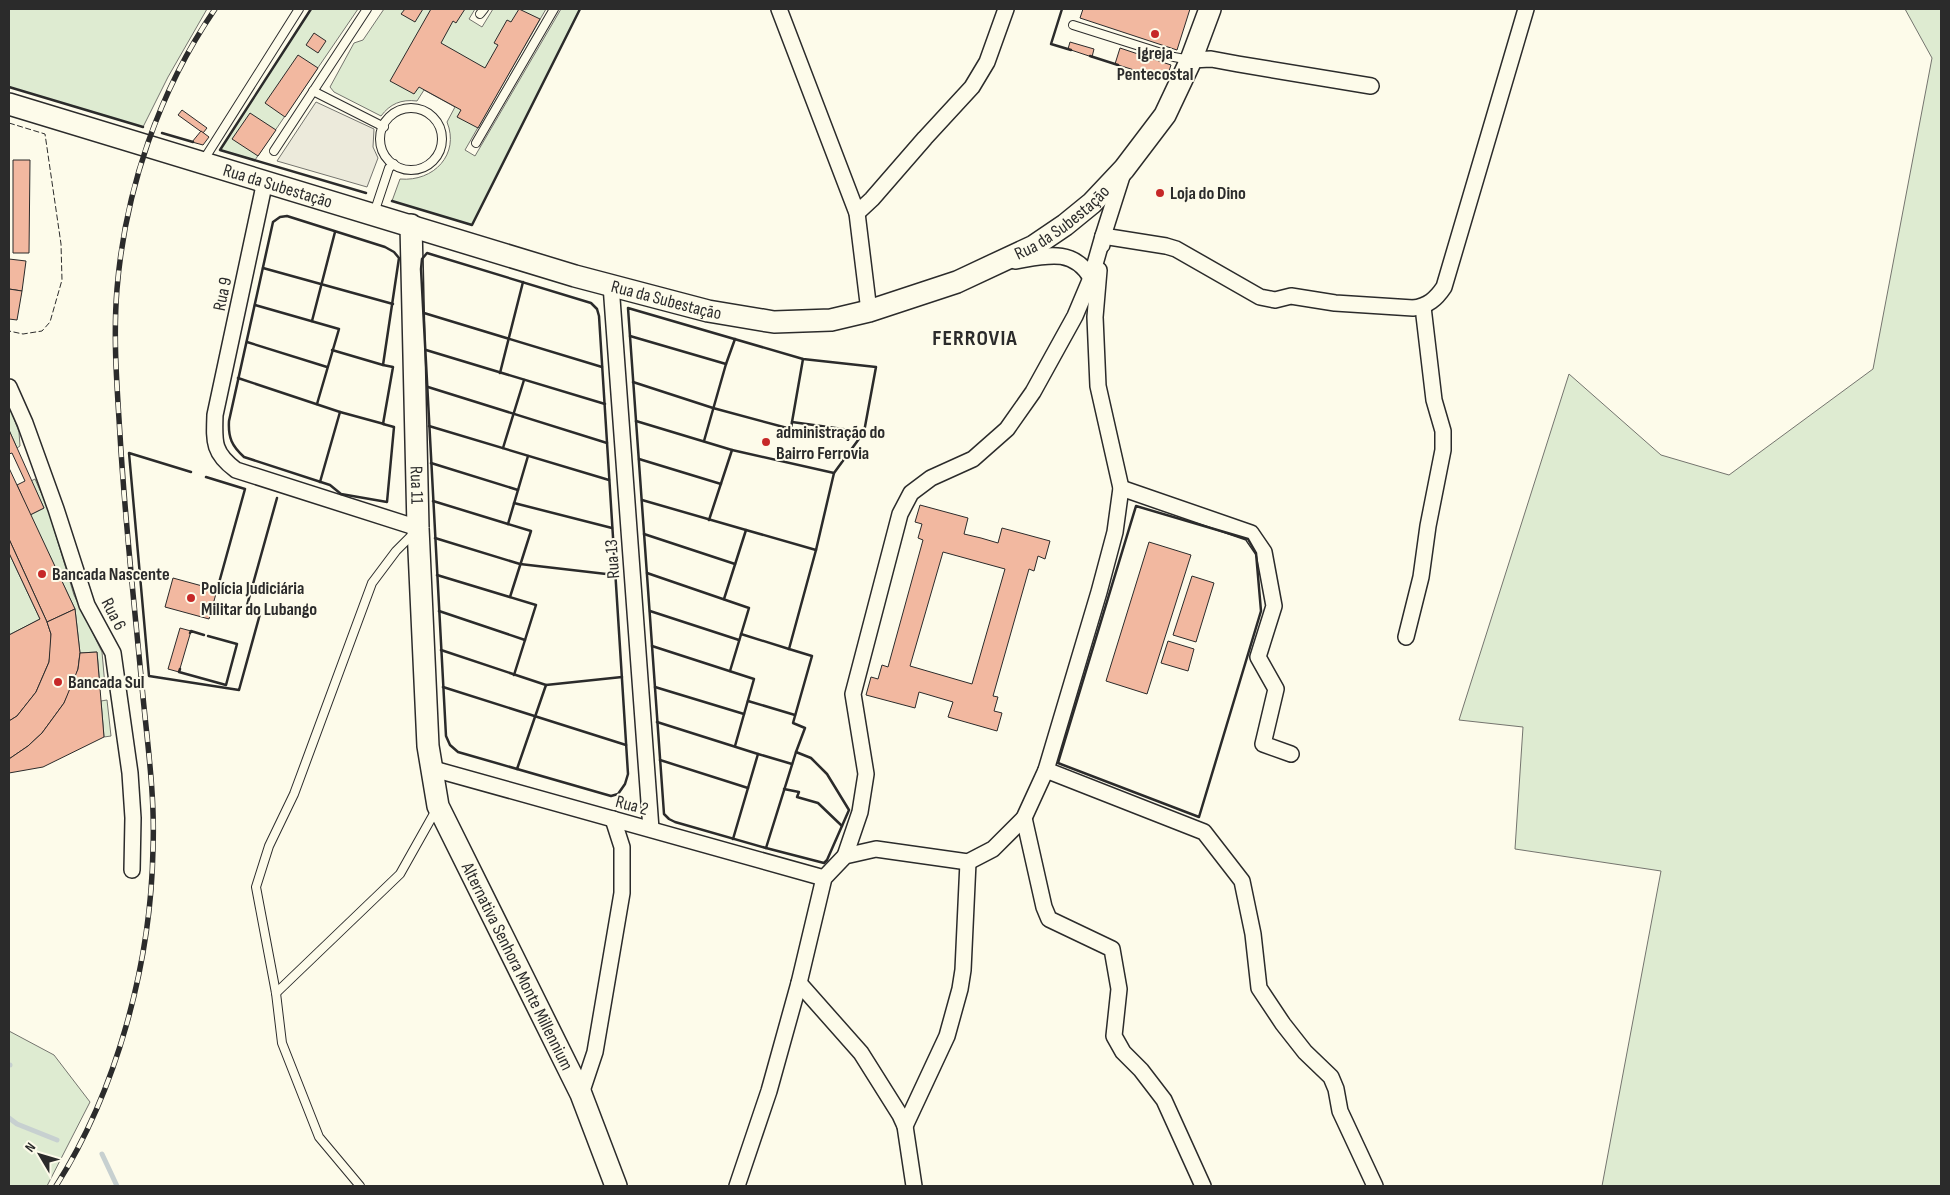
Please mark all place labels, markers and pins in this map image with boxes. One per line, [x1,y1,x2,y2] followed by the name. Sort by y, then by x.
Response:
[1149,28,1161,40] marker: Igreja Pentecostal
[1117,43,1193,85] place label: Igreja Pentecostal
[1170,183,1246,204] place label: Loja do Dino
[1154,187,1166,199] marker: Loja do Dino
[776,422,885,464] place label: administração do Bairro Ferrovia
[760,436,772,448] marker: administração do Bairro Ferrovia
[52,564,170,585] place label: Bancada Nascente
[36,568,48,580] marker: Bancada Nascente
[201,578,317,620] place label: Polícia Judiciária Militar do Lubango
[185,592,197,604] marker: Polícia Judiciária Militar do Lubango
[68,672,144,693] place label: Bancada Sul
[52,676,64,688] marker: Bancada Sul

